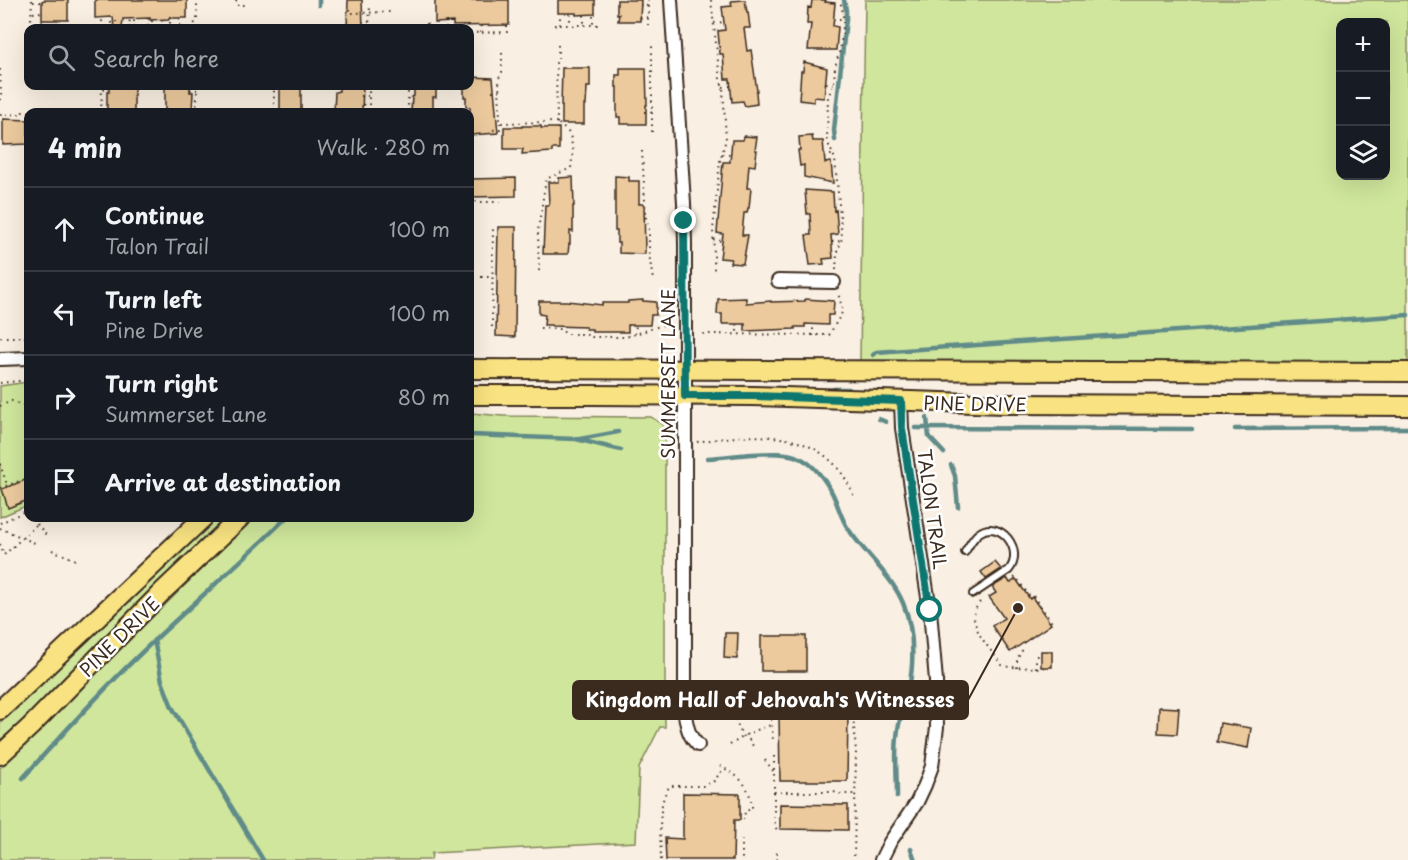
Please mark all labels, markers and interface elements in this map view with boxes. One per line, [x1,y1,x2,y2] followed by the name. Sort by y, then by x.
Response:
[1336,18,1390,180] map controls
[1336,18,1390,72] button: +
[24,24,474,90] search box
[45,41,78,74] icon: search
[93,41,219,74] text: Search here
[1336,72,1390,126] button: −
[1336,126,1390,180] button: layers
[48,128,122,167] text: 4 min
[317,132,450,162] text: Walk · 280 m
[105,198,204,231] text: Continue
[670,207,696,233] route end
[48,213,81,246] icon: ahead
[389,214,450,244] text: 100 m
[105,231,209,261] text: Talon Trail
[105,282,202,315] text: Turn left
[654,289,681,459] street label: SUMMERSET LANE
[48,297,81,330] icon: left
[389,298,450,328] text: 100 m
[105,315,203,345] text: Pine Drive
[105,366,218,399] text: Turn right
[48,381,81,414] icon: right
[398,382,450,412] text: 80 m
[923,389,1027,417] street label: PINE DRIVE
[105,399,267,429] text: Summerset Lane
[911,447,955,571] street label: TALON TRAIL
[48,465,81,498] icon: arrive
[105,465,341,498] text: Arrive at destination
[73,590,165,682] street label: PINE DRIVE
[916,596,942,622] route start
[573,681,968,719] callout: Kingdom Hall of Jehovah's Witnesses
[585,684,955,714] text: Kingdom Hall of Jehovah's Witnesses

